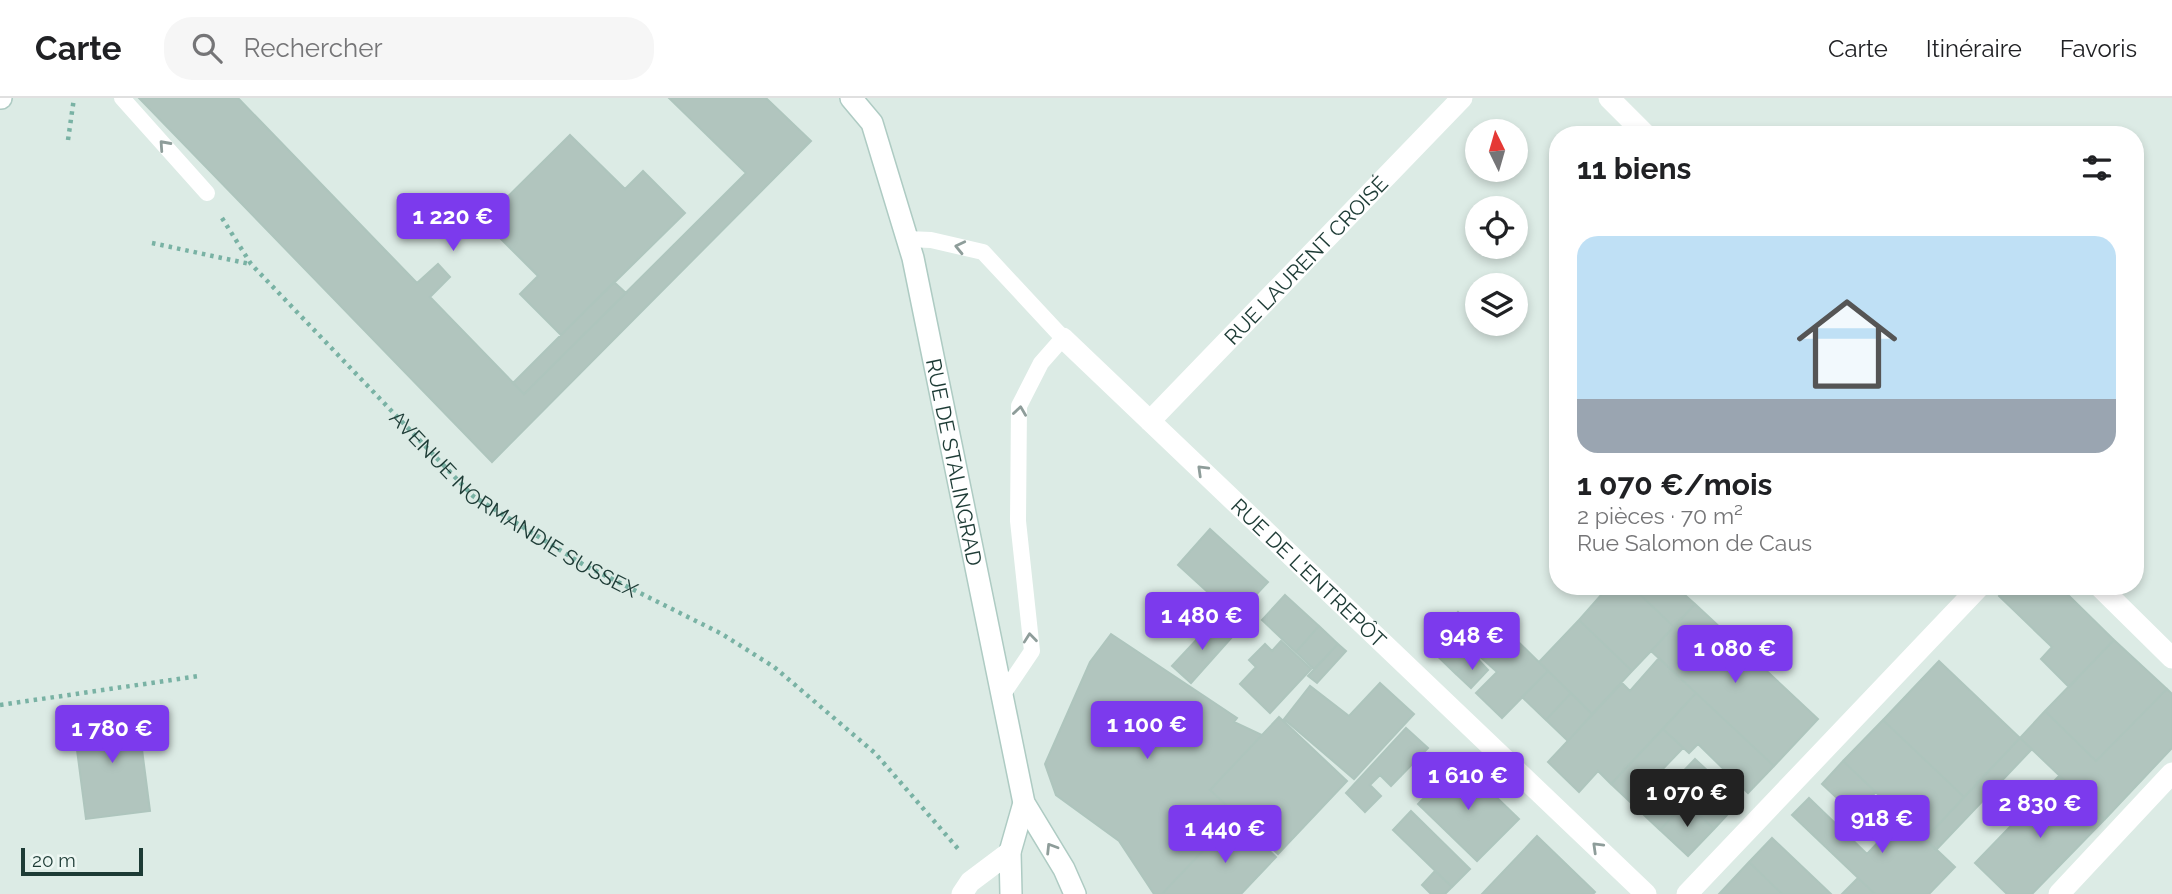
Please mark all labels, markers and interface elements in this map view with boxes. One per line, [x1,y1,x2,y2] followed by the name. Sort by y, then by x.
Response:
[164,17,654,80] search box
[35,29,122,68] text: Carte
[188,29,226,67] icon: search
[244,33,383,63] text: Rechercher
[1828,34,1888,63] text: Carte
[1926,34,2022,63] text: Itinéraire
[2060,34,2137,63] text: Favoris
[1465,119,1528,182] north arrow
[1465,119,1528,336] map controls
[160,141,173,154] one-way arrow
[2078,149,2116,187] icon: filters
[1577,151,1691,186] text: 11 biens
[1219,171,1393,349] street label: RUE LAURENT CROISÉ
[388,194,518,253] pin: 1 220 €
[1465,196,1528,259] button: locate
[413,202,493,229] text: 1 220 €
[955,241,967,256] one-way arrow
[1465,273,1528,336] button: layers
[1784,281,1910,407] icon: home
[921,356,988,568] street label: RUE DE STALINGRAD
[385,405,643,603] street label: AVENUE NORMANDIE SUSSEX
[1012,406,1027,417] one-way arrow
[1197,466,1210,479] one-way arrow
[1577,467,1772,502] text: 1 070 €/mois
[1226,493,1392,652] street label: RUE DE L'ENTREPÔT
[1577,502,1743,529] text: 2 pièces · 70 m²
[1577,529,1812,556] text: Rue Salomon de Caus
[1137,592,1267,652] pin: 1 480 €
[1161,601,1243,628] text: 1 480 €
[1423,612,1521,672] pin: 948 €
[1440,621,1504,648] text: 948 €
[1670,626,1800,685] pin: 1 080 €
[1023,632,1038,644] one-way arrow
[1694,634,1776,661] text: 1 080 €
[1082,702,1212,761] pin: 1 100 €
[47,706,177,765] pin: 1 780 €
[1107,710,1187,737] text: 1 100 €
[71,714,153,741] text: 1 780 €
[1403,752,1533,812] pin: 1 610 €
[1428,761,1508,788] text: 1 610 €
[1622,770,1752,829] pin: 1 070 €
[1646,778,1728,805] text: 1 070 €
[1975,780,2105,840] pin: 2 830 €
[1998,789,2082,816] text: 2 830 €
[1833,796,1931,855] pin: 918 €
[1851,804,1913,831] text: 918 €
[1160,806,1290,865] pin: 1 440 €
[1184,814,1266,841] text: 1 440 €
[1047,842,1060,855] one-way arrow
[1592,842,1605,855] one-way arrow
[21,845,144,877] scale bar
[32,849,76,871] text: 20 m

